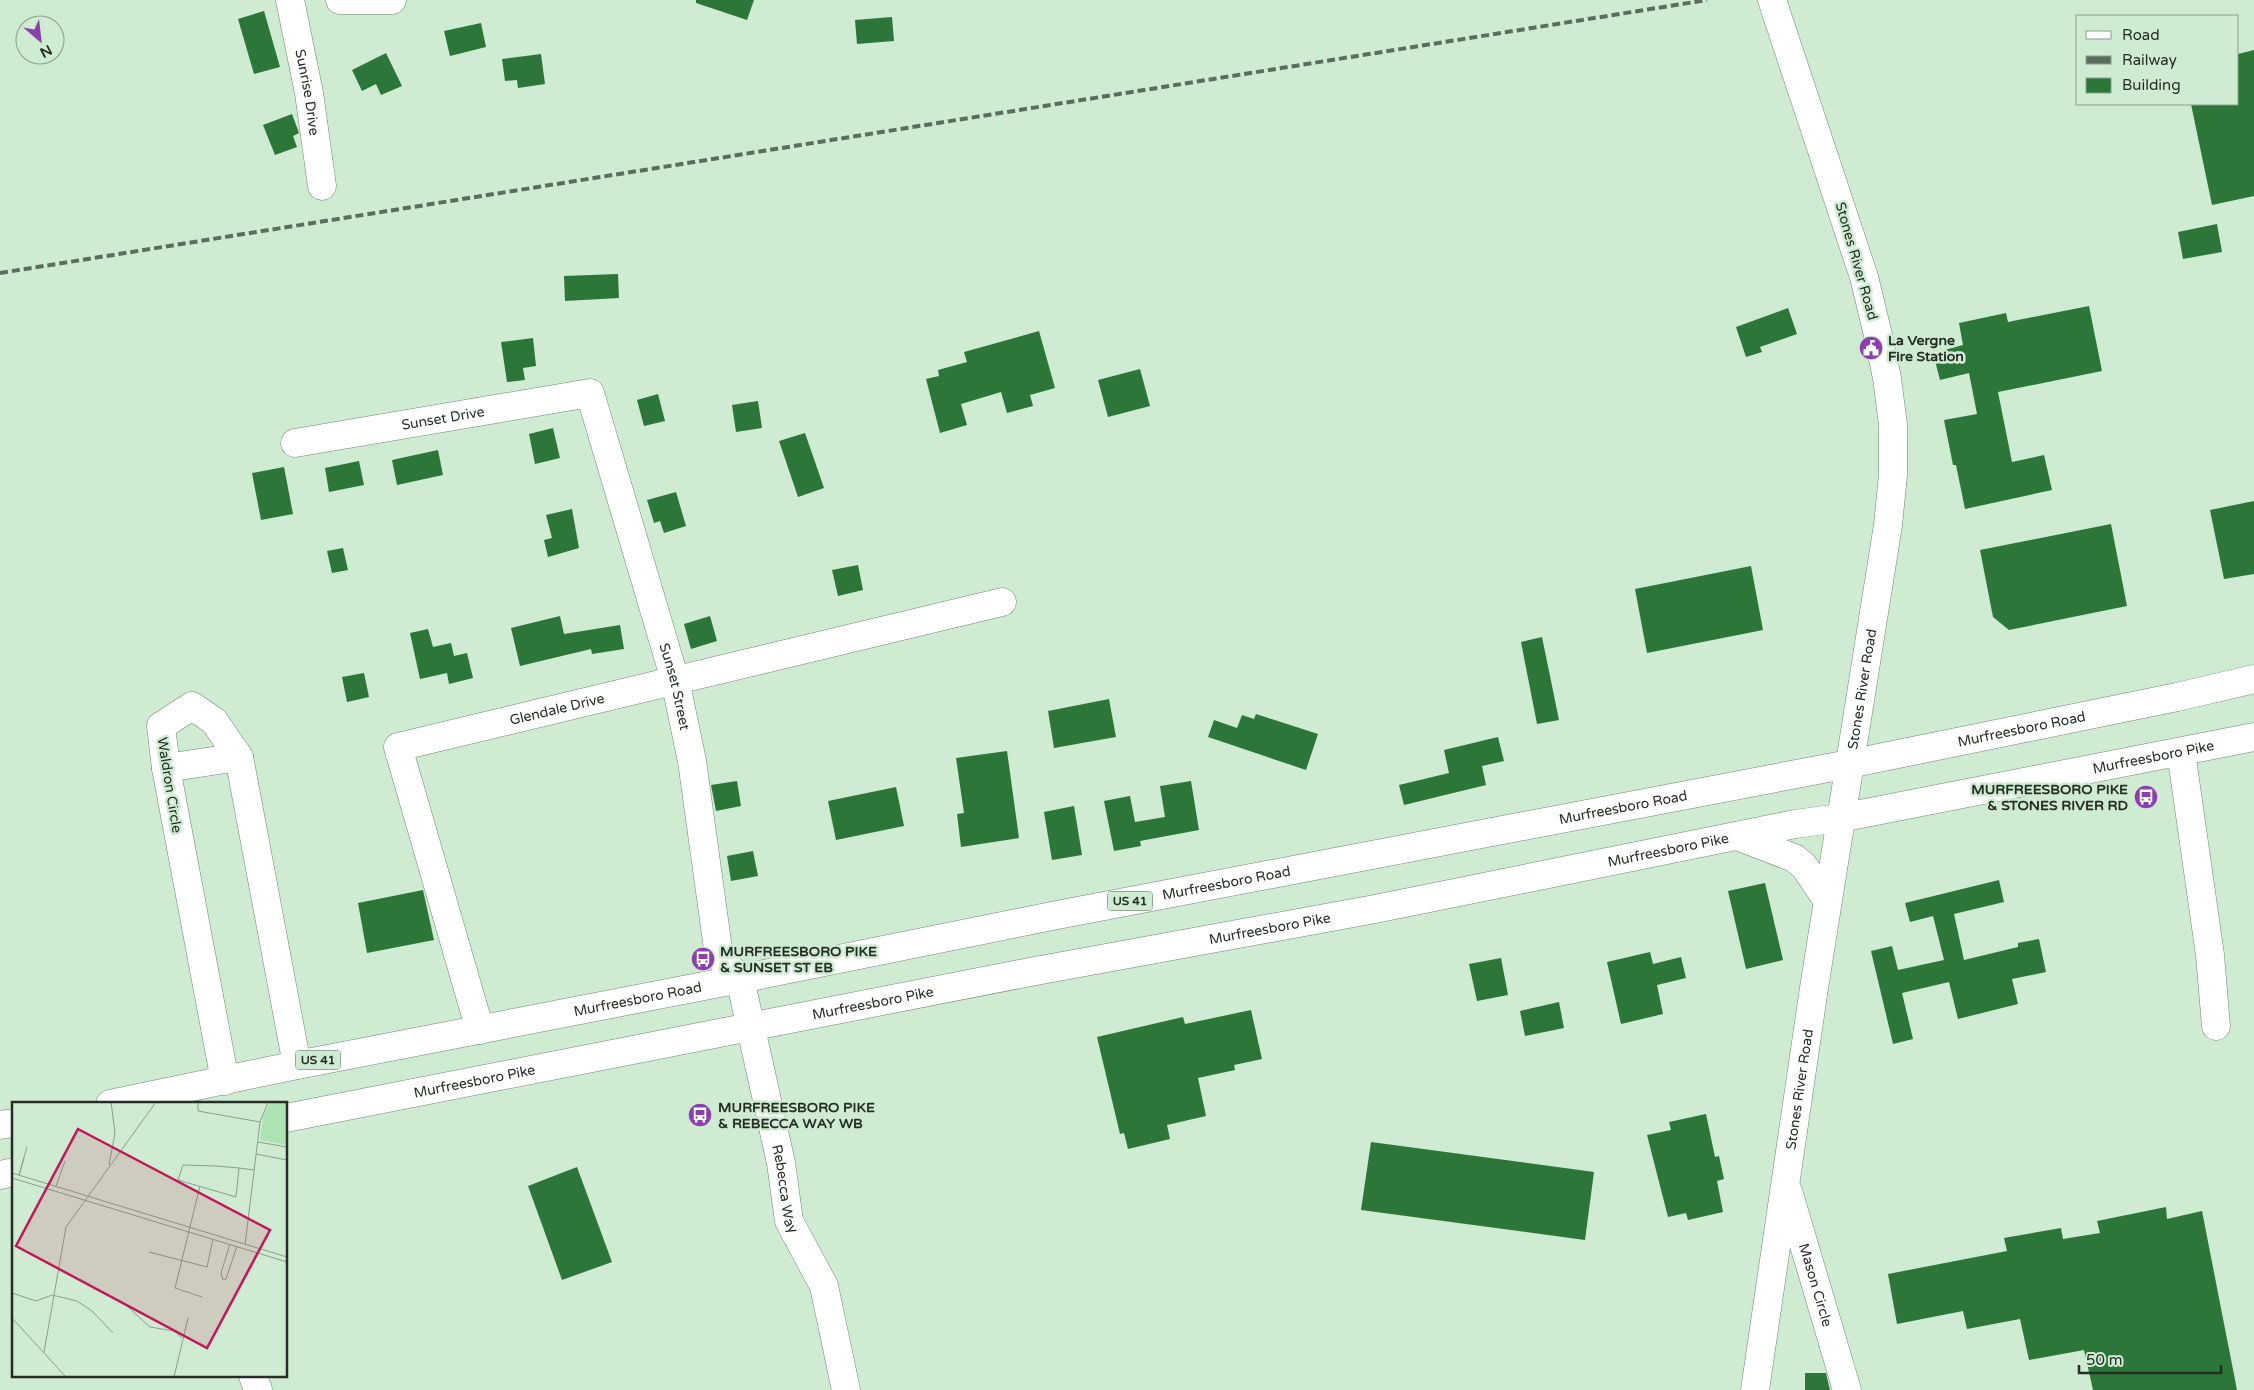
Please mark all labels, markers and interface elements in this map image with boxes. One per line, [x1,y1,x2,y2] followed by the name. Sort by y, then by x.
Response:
[15,15,65,65] north arrow
[2076,15,2239,105] legend
[2122,26,2160,44] text: Road
[37,41,55,61] text: N
[291,48,323,137] street label: Sunrise Drive
[2122,51,2177,69] text: Railway
[2122,76,2181,94] text: Building
[1832,200,1881,322] street label: Stones River Road
[1888,332,1964,365] place label: La Vergne Fire Station
[1858,335,1884,361] public building icon: La Vergne Fire Station
[400,403,486,434] street label: Sunset Drive
[1844,628,1880,751] street label: Stones River Road
[656,641,693,733] street label: Sunset Street
[508,690,606,729] street label: Glendale Drive
[1956,708,2087,751] street label: Murfreesboro Road
[154,736,185,834] street label: Waldron Circle
[2091,737,2216,777] street label: Murfreesboro Pike
[1971,781,2128,814] place label: MURFREESBORO PIKE & STONES RIVER RD
[2133,784,2159,810] bus stop icon: MURFREESBORO PIKE & STONES RIVER RD
[1558,787,1689,828] street label: Murfreesboro Road
[1606,830,1730,871] street label: Murfreesboro Pike
[1161,863,1292,904] street label: Murfreesboro Road
[1108,891,1152,910] road number: US 41
[1208,909,1332,948] street label: Murfreesboro Pike
[720,943,877,976] place label: MURFREESBORO PIKE & SUNSET ST EB
[690,946,716,972] bus stop icon: MURFREESBORO PIKE & SUNSET ST EB
[572,979,703,1020] street label: Murfreesboro Road
[811,983,935,1024] street label: Murfreesboro Pike
[1782,1028,1817,1151] street label: Stones River Road
[296,1050,340,1070] road number: US 41
[412,1061,537,1102] street label: Murfreesboro Pike
[718,1099,875,1132] place label: MURFREESBORO PIKE & REBECCA WAY WB
[12,1102,288,1378] inset map
[687,1102,713,1128] bus stop icon: MURFREESBORO PIKE & REBECCA WAY WB
[768,1143,802,1237] street label: Rebecca Way
[1795,1241,1836,1329] street label: Mason Circle
[2079,1342,2222,1374] scale bar
[2086,1351,2123,1369] text: 50 m

